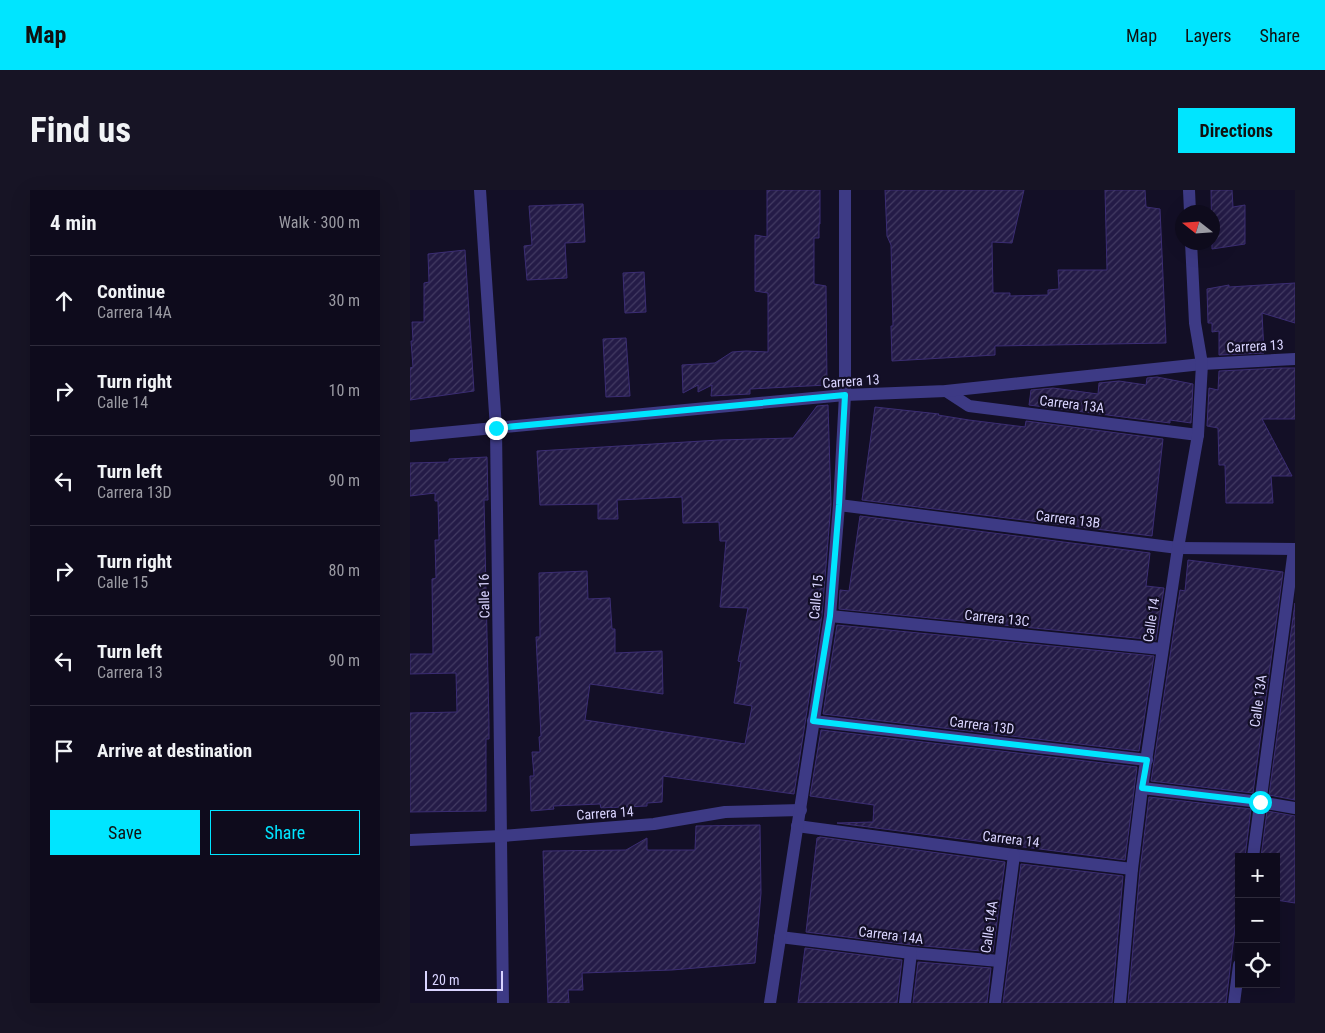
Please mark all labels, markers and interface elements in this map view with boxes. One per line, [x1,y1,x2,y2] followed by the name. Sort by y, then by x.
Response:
[25,21,66,49] text: Map
[1126,25,1157,46] text: Map
[1185,25,1232,46] text: Layers
[1260,25,1300,46] text: Share
[1178,108,1295,153] button: Directions
[30,110,131,151] text: Find us
[1175,205,1220,250] north arrow
[50,211,97,235] text: 4 min
[279,213,360,232] text: Walk · 300 m
[97,280,165,303] text: Continue
[50,287,78,315] icon: ahead
[328,291,360,310] text: 30 m
[97,303,172,322] text: Carrera 14A
[1226,337,1284,355] street label: Carrera 13
[97,370,172,393] text: Turn right
[822,371,880,391] street label: Carrera 13
[50,377,78,405] icon: right
[328,381,360,400] text: 10 m
[1039,392,1105,416] street label: Carrera 13A
[97,393,148,412] text: Calle 14
[485,417,508,440] route end
[97,460,162,483] text: Turn left
[50,467,78,495] icon: left
[328,471,360,490] text: 90 m
[97,483,172,502] text: Carrera 13D
[1035,507,1101,531] street label: Carrera 13B
[97,550,172,573] text: Turn right
[50,557,78,585] icon: right
[328,561,360,580] text: 80 m
[97,573,148,592] text: Calle 15
[476,573,492,618] street label: Calle 16
[806,574,826,620] street label: Calle 15
[1140,597,1162,643] street label: Calle 14
[964,607,1030,629] street label: Carrera 13C
[97,640,162,663] text: Turn left
[50,647,78,675] icon: left
[328,651,360,670] text: 90 m
[97,663,163,682] text: Carrera 13
[1246,674,1270,728] street label: Calle 13A
[949,713,1015,737] street label: Carrera 13D
[50,737,78,765] icon: arrive
[97,739,252,762] text: Arrive at destination
[1249,791,1272,814] route start
[576,803,634,823] street label: Carrera 14
[50,810,200,855] button: Save
[210,810,360,855] button: Share
[982,828,1041,850] street label: Carrera 14
[1235,853,1280,988] map controls
[1235,853,1280,898] button: +
[1235,898,1280,943] button: −
[977,900,1001,954] street label: Calle 14A
[858,923,924,947] street label: Carrera 14A
[1235,943,1280,988] button: locate
[425,968,502,991] scale bar
[432,972,460,988] text: 20 m

